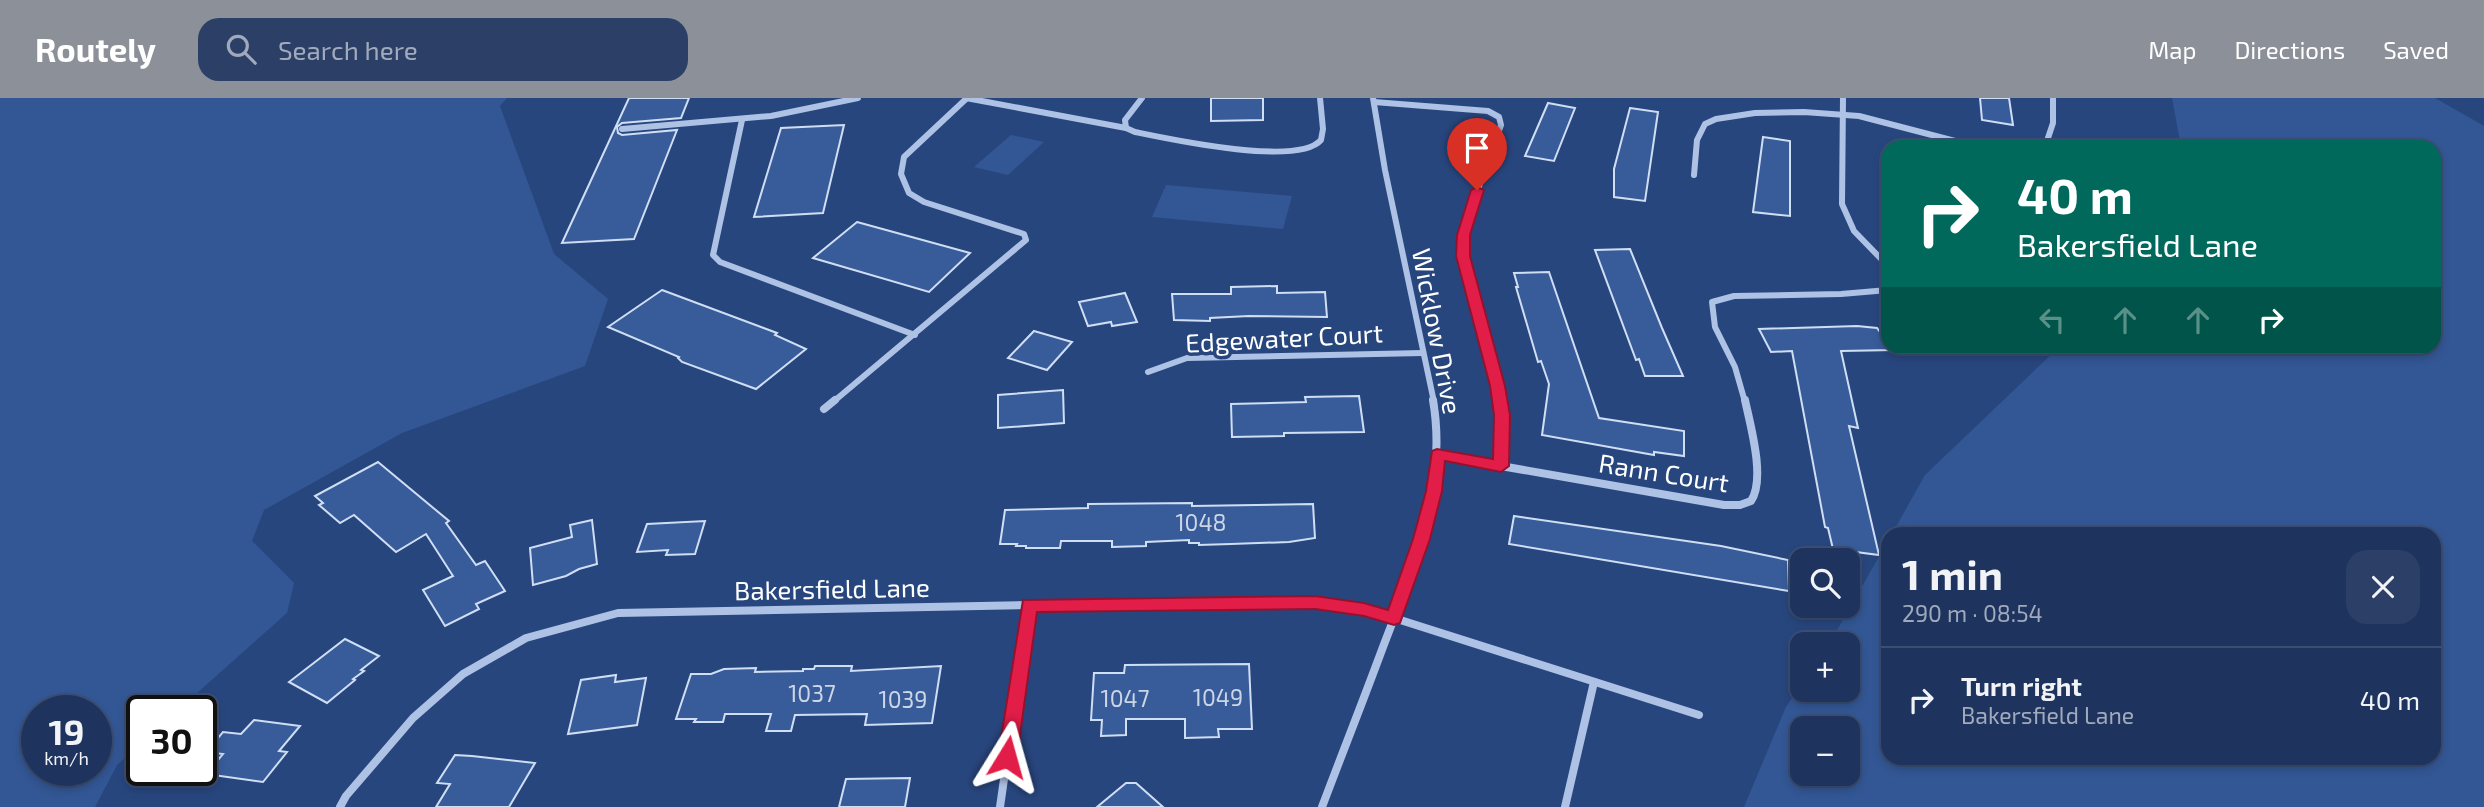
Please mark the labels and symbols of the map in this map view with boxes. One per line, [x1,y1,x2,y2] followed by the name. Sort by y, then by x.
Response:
[1447,118,1507,190] pin
[1407,246,1469,416] street label: Wicklow Drive
[1184,316,1384,358] street label: Edgewater Court
[1597,446,1731,498] street label: Rann Court
[1175,508,1227,536] house number: 1048
[734,571,930,605] street label: Bakersfield Lane
[788,679,836,707] house number: 1037
[1193,683,1243,711] house number: 1049
[1101,684,1150,712] house number: 1047
[879,685,927,713] house number: 1039
[126,695,217,786] speed limit sign: 30
[970,720,1044,794] position arrow

